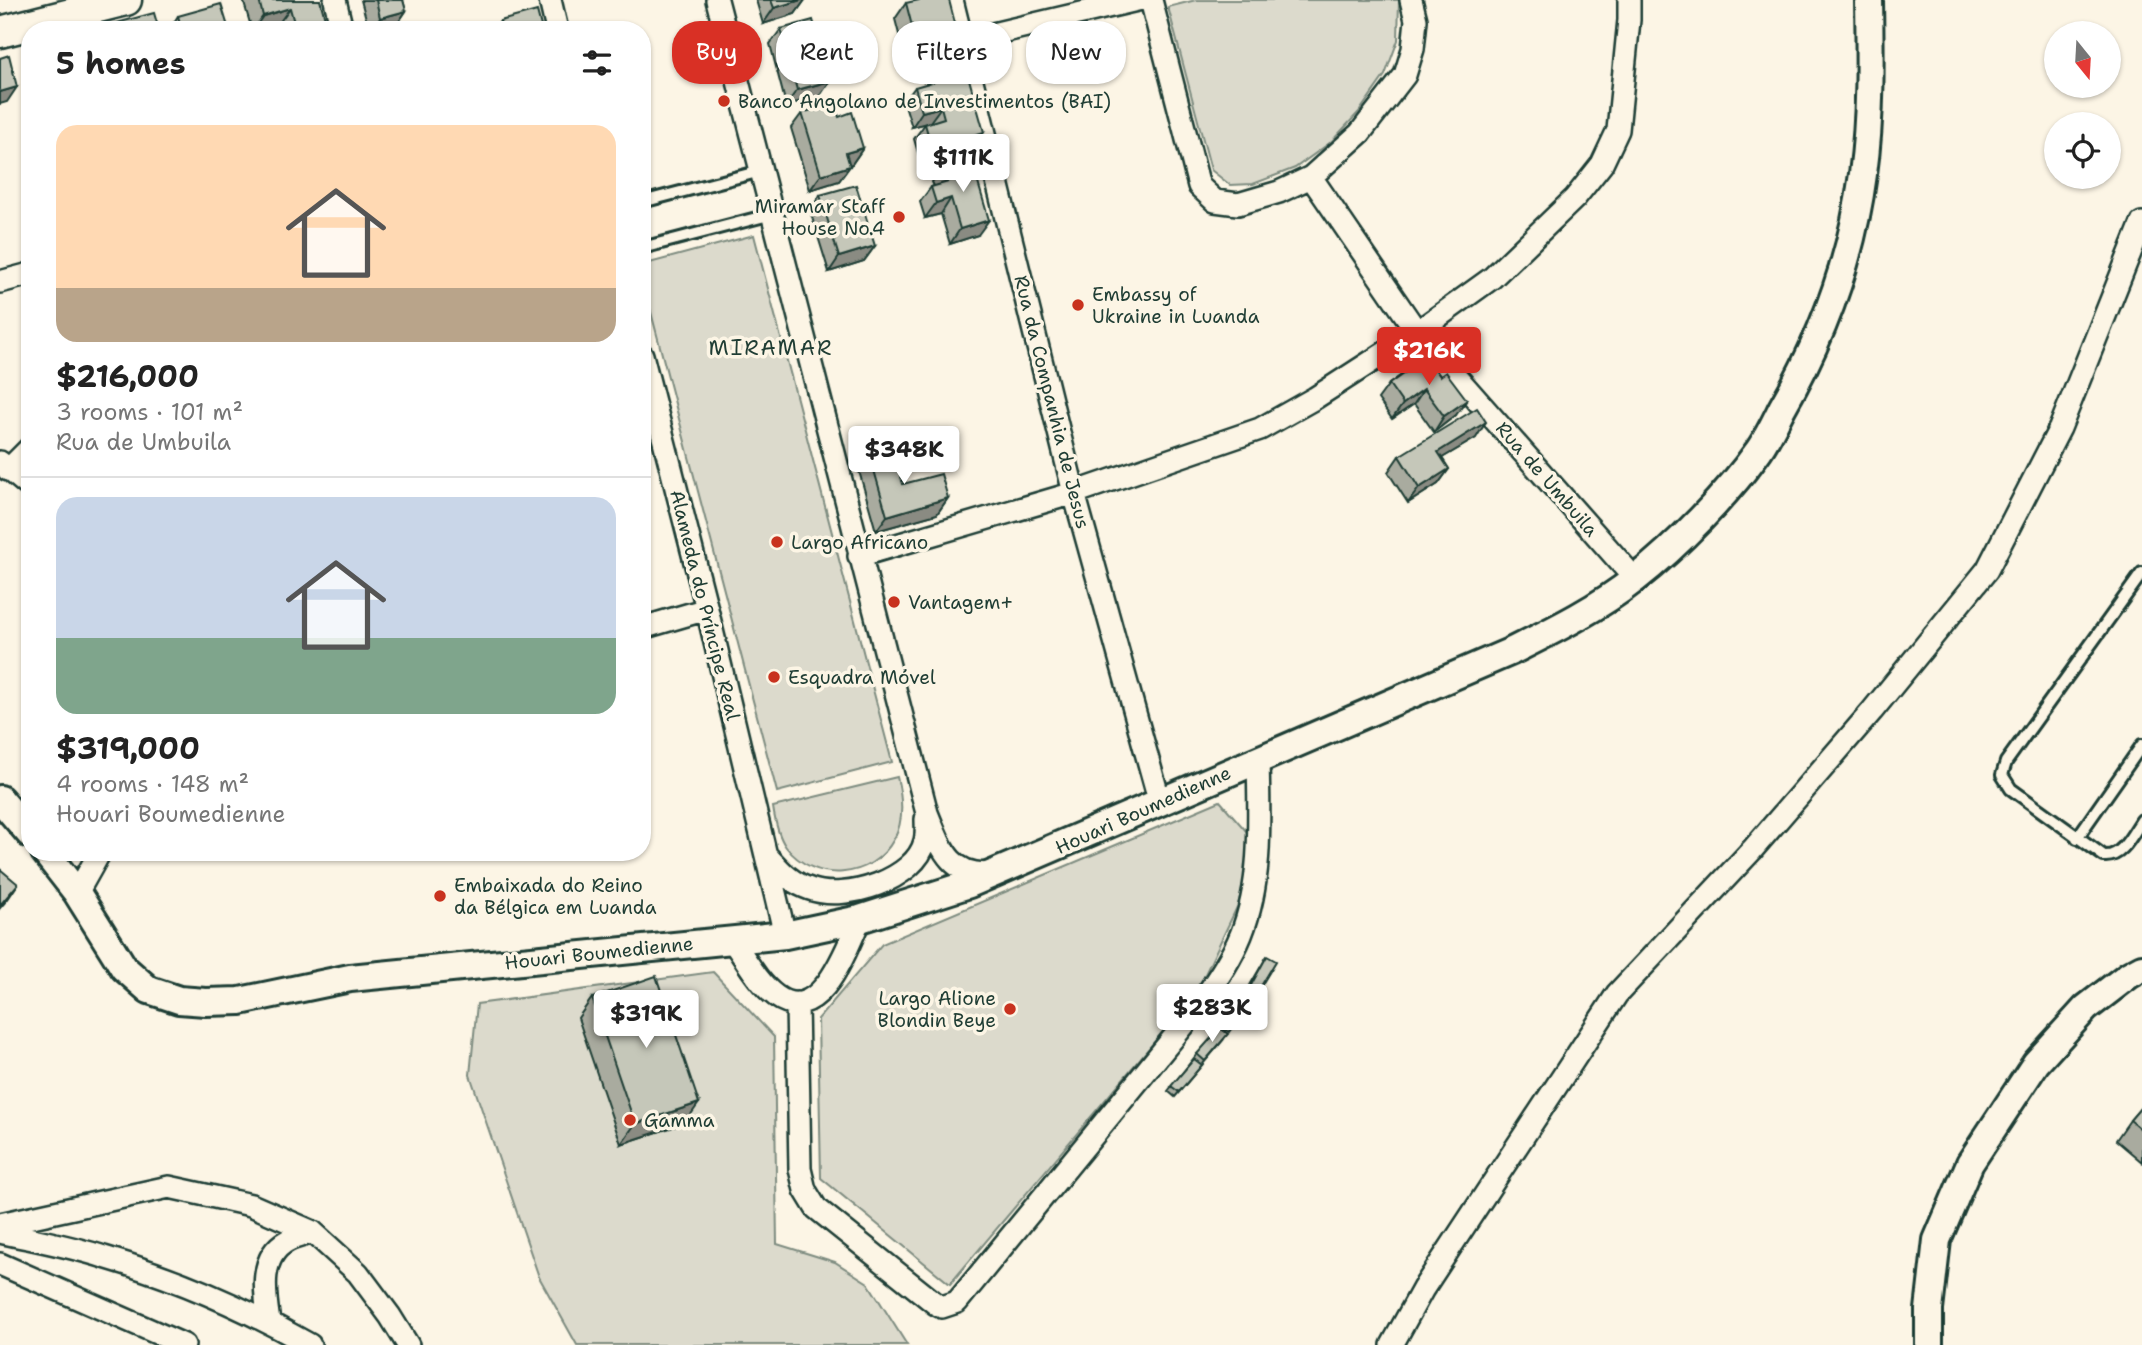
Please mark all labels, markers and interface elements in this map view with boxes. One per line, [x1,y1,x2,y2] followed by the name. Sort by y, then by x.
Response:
[672,21,762,84] chip: Buy
[776,21,878,84] chip: Rent
[892,21,1012,84] chip: Filters
[1026,21,1126,84] chip: New
[2044,21,2121,98] north arrow
[2044,21,2121,189] map controls
[56,43,186,84] text: 5 homes
[578,44,616,82] icon: filters
[738,89,1111,114] place label: Banco Angolano de Investimentos (BAI)
[716,93,732,109] marker: Banco Angolano de Investimentos (BAI)
[2044,112,2121,189] button: locate
[914,134,1012,194] pin: $111K
[933,142,993,172] text: $111K
[273,170,399,296] icon: home
[755,194,886,241] place label: Miramar Staff House No.4
[891,209,907,225] marker: Miramar Staff House No.4
[1008,273,1096,531] street label: Rua da Companhia de Jesus
[1092,282,1260,329] place label: Embassy of Ukraine in Luanda
[1070,297,1086,313] marker: Embassy of Ukraine in Luanda
[1380,328,1478,387] pin: $216K
[709,334,833,362] district label: MIRAMAR
[1393,335,1465,365] text: $216K
[56,356,199,397] text: $216,000
[56,397,243,427] text: 3 rooms · 101 m²
[1490,416,1604,542] street label: Rua de Umbuila
[855,426,953,486] pin: $348K
[56,427,231,457] text: Rua de Umbuila
[864,434,944,464] text: $348K
[664,487,746,723] street label: Alameda do Príncipe Real
[791,530,928,555] place label: Largo Africano
[769,534,785,550] marker: Largo Africano
[273,542,399,668] icon: home
[908,590,1014,615] place label: Vantagem+
[886,594,902,610] marker: Vantagem+
[788,665,936,690] place label: Esquadra Móvel
[766,669,782,685] marker: Esquadra Móvel
[56,728,200,769] text: $319,000
[1051,760,1235,860] street label: Houari Boumedienne
[56,769,249,799] text: 4 rooms · 148 m²
[56,799,286,829] text: Houari Boumedienne
[454,873,657,920] place label: Embaixada do Reino da Bélgica em Luanda
[432,888,448,904] marker: Embaixada do Reino da Bélgica em Luanda
[503,931,695,975] street label: Houari Boumedienne
[1163,984,1261,1044] pin: $283K
[878,986,996,1033] place label: Largo Alione Blondin Beye
[597,990,695,1050] pin: $319K
[1173,992,1251,1022] text: $283K
[610,998,682,1028] text: $319K
[1002,1001,1018,1017] marker: Largo Alione Blondin Beye
[644,1108,715,1133] place label: Gamma
[622,1112,638,1128] marker: Gamma

